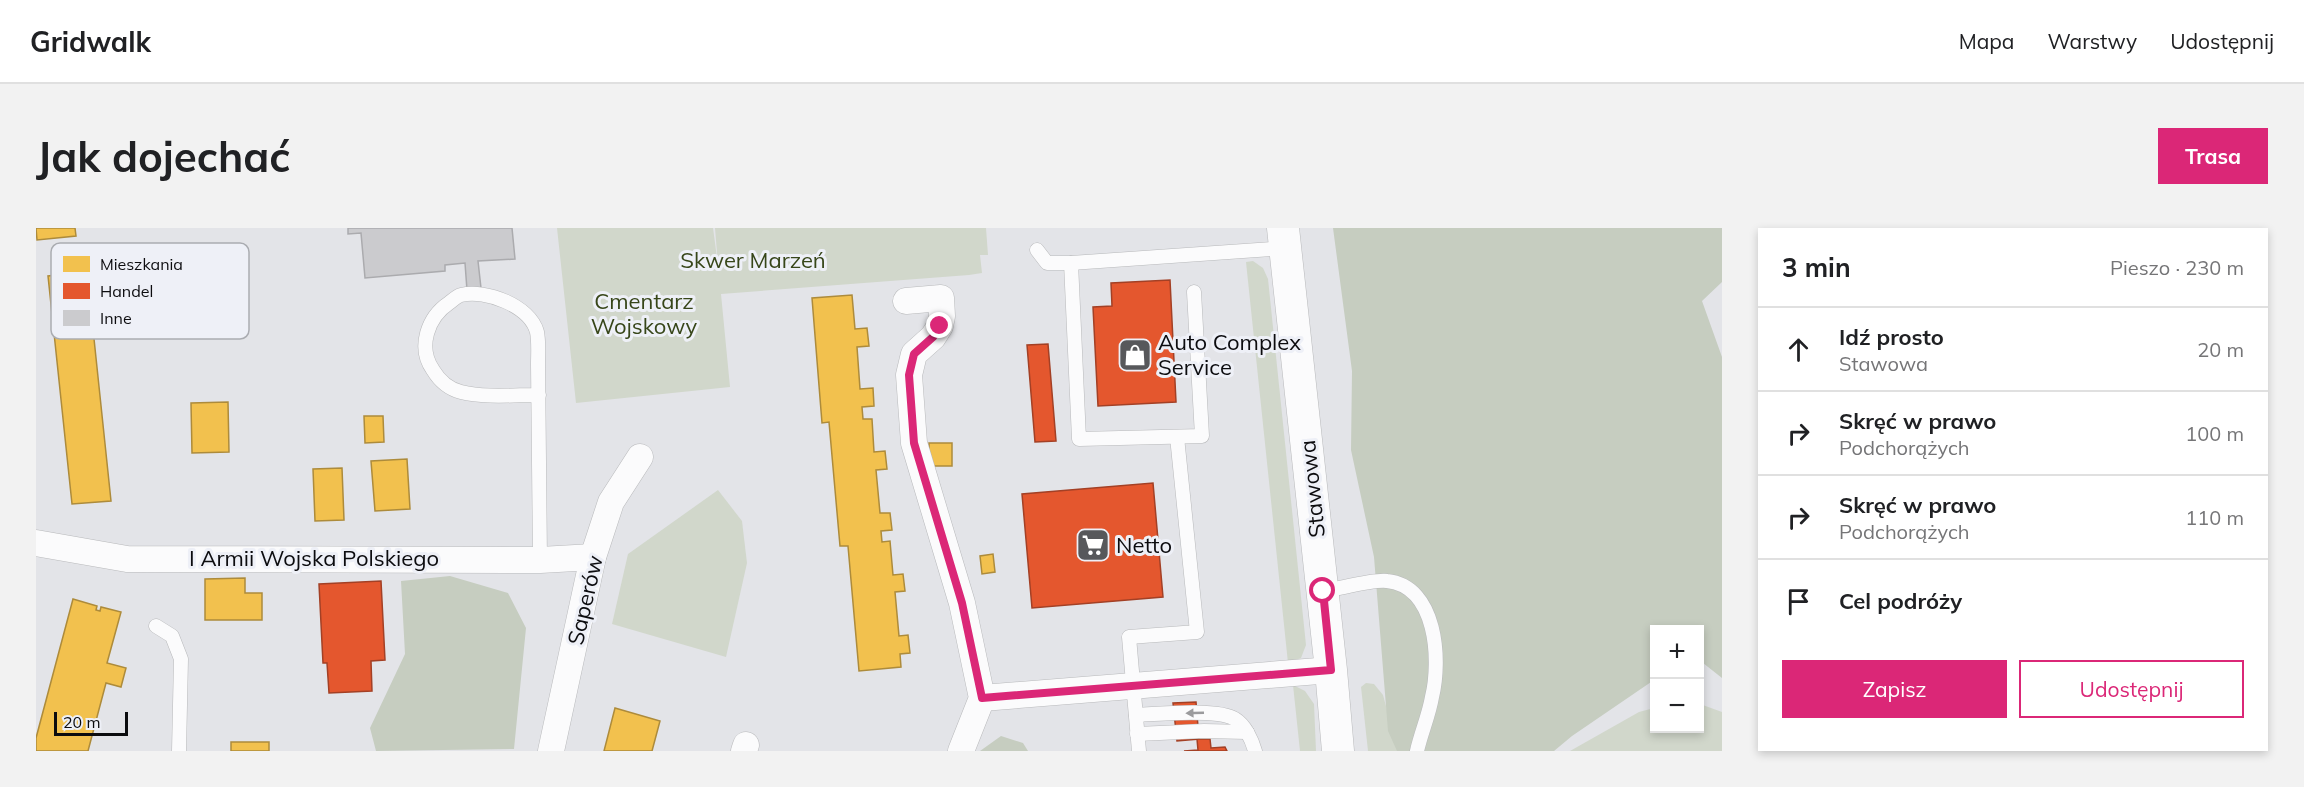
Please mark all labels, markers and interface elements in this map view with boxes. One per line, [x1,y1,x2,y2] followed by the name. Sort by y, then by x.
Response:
[30,24,151,59] text: Gridwalk
[1959,28,2014,54] text: Mapa
[2047,28,2137,54] text: Warstwy
[2170,28,2274,54] text: Udostępnij
[2158,128,2268,184] button: Trasa
[36,130,291,183] text: Jak dojechać
[51,243,249,339] legend
[680,246,826,274] park label: Skwer Marzeń
[1782,251,1851,284] text: 3 min
[100,254,183,274] text: Mieszkania
[2110,255,2244,280] text: Pieszo · 230 m
[100,281,153,301] text: Handel
[591,287,698,340] park label: Cmentarz Wojskowy
[100,308,132,328] text: Inne
[926,312,952,338] route end
[1839,323,1944,351] text: Idź prosto
[1158,328,1301,381] place label: Auto Complex Service
[1782,333,1815,366] icon: ahead
[1117,337,1153,373] shop icon: Auto Complex Service
[2197,337,2244,362] text: 20 m
[1839,351,1928,376] text: Stawowa
[1839,407,1996,435] text: Skręć w prawo
[1782,417,1815,450] icon: right
[2185,421,2244,446] text: 100 m
[1839,435,1970,460] text: Podchorążych
[1293,439,1331,539] street label: Stawowa
[1839,491,1996,519] text: Skręć w prawo
[1782,501,1815,534] icon: right
[2185,505,2244,530] text: 110 m
[1839,519,1970,544] text: Podchorążych
[1075,527,1111,563] supermarket icon: Netto
[1116,531,1172,559] place label: Netto
[189,544,439,572] street label: I Armii Wojska Polskiego
[561,552,609,648] street label: Saperów
[1309,577,1335,603] route start
[1782,585,1815,618] icon: arrive
[1839,587,1962,615] text: Cel podróży
[1650,625,1704,733] map controls
[1650,625,1704,679] button: +
[1782,660,2007,718] button: Zapisz
[2019,660,2244,718] button: Udostępnij
[1650,679,1704,733] button: −
[1185,708,1204,717] one-way arrow
[54,709,128,736] scale bar
[63,712,100,732] text: 20 m

